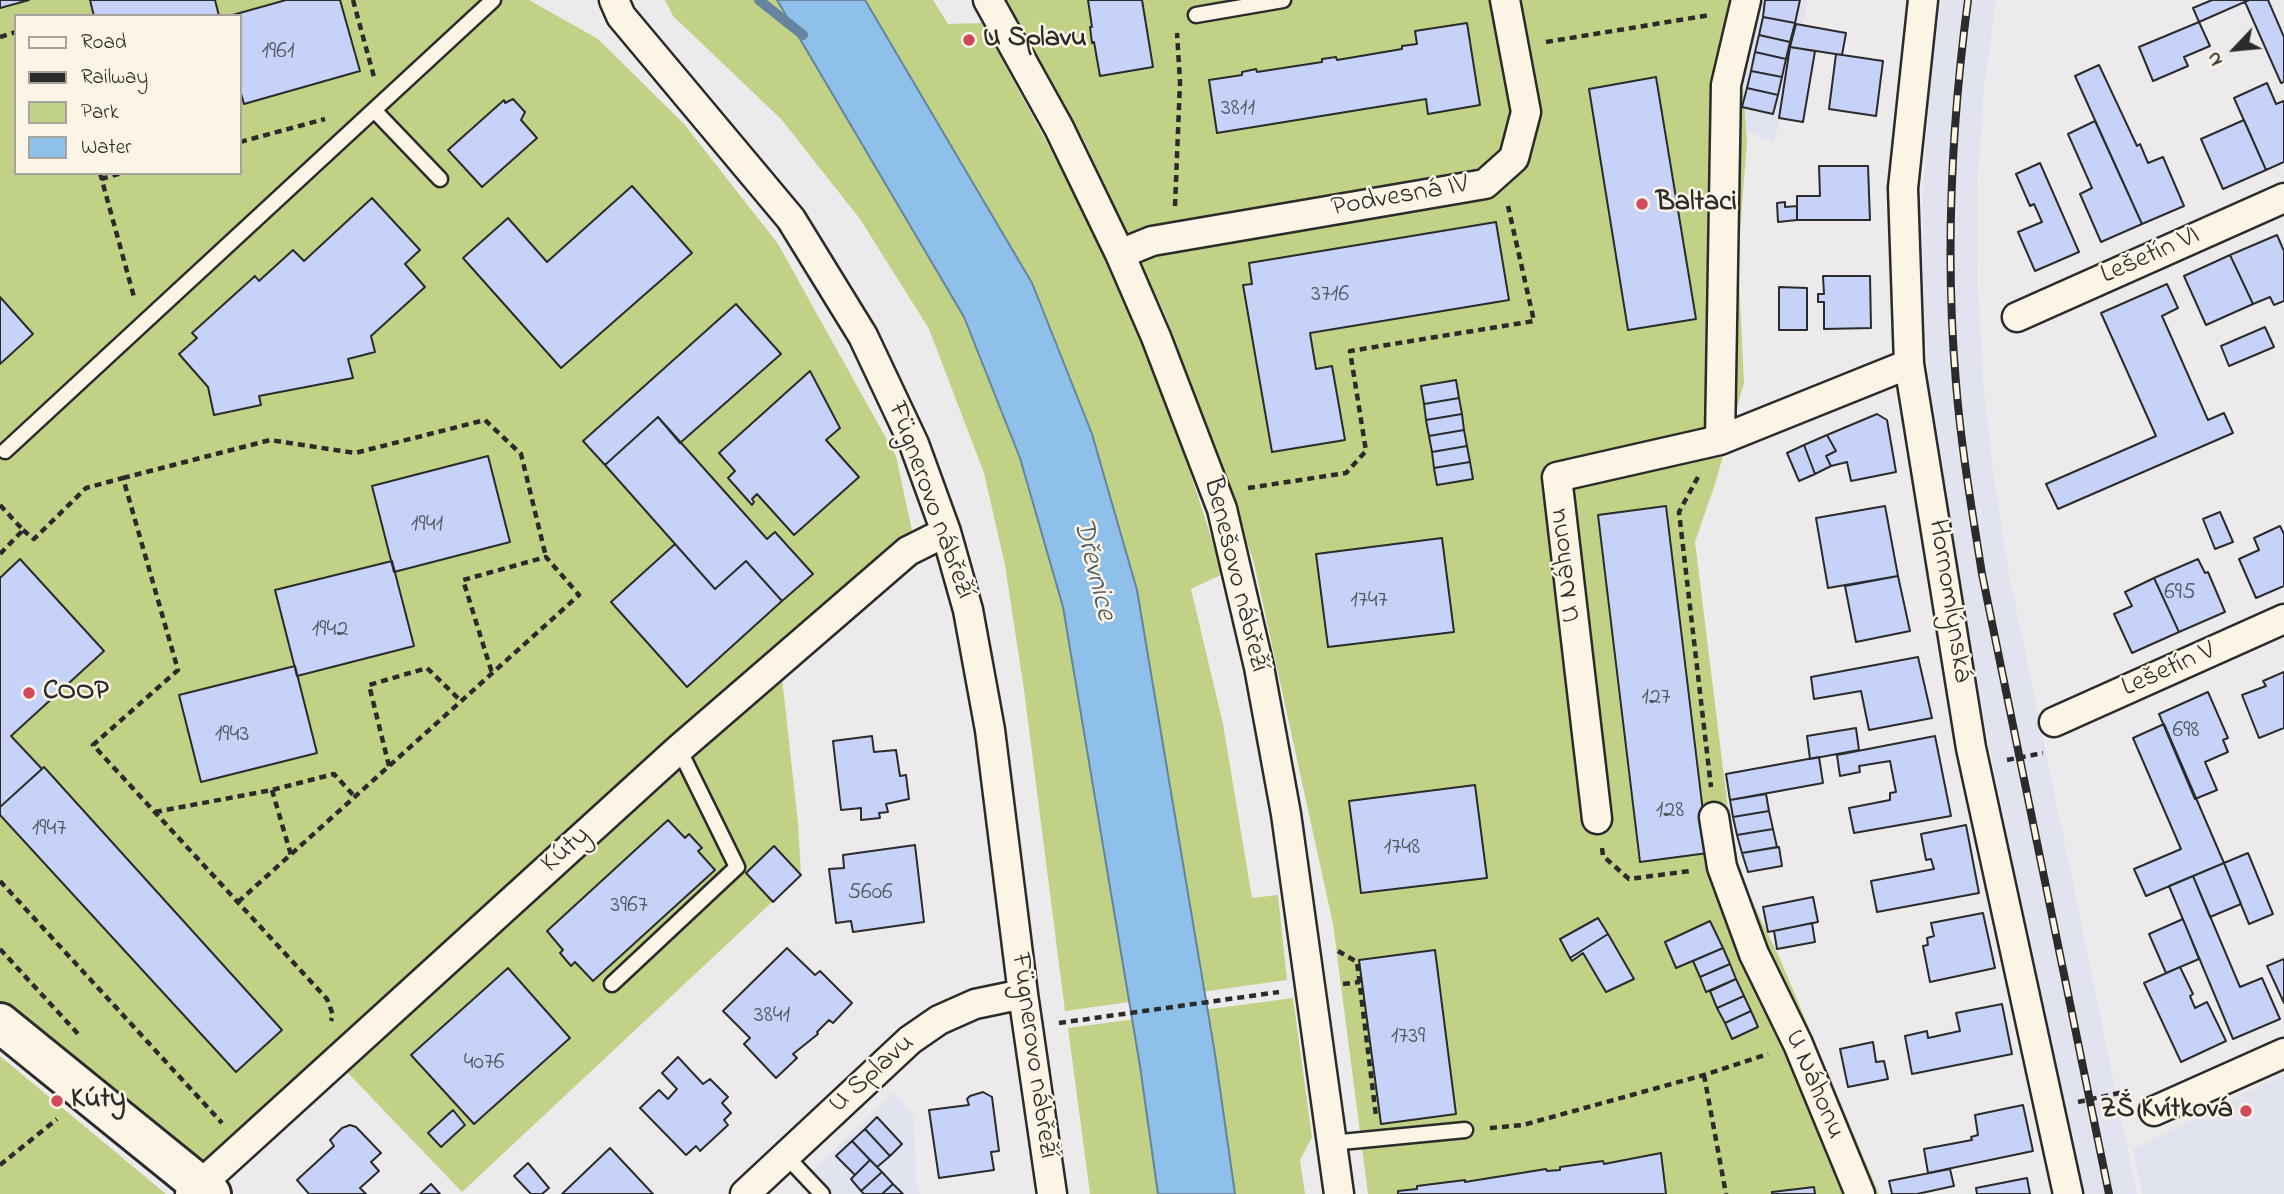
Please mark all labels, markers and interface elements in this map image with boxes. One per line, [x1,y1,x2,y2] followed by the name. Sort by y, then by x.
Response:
[14,14,242,175] legend
[2200,14,2270,84] north arrow
[983,23,1087,57] place label: U Splavu
[81,28,127,58] text: Road
[961,32,977,48] marker: U Splavu
[261,39,295,67] house number: 1961
[2201,47,2231,70] text: N
[81,63,148,93] text: Railway
[1221,96,1255,124] house number: 3811
[81,98,119,128] text: Park
[81,133,132,163] text: Water
[1329,169,1471,227] street label: Podvesná IV
[1656,187,1737,221] place label: Baltaci
[1634,196,1650,212] marker: Baltaci
[2096,220,2206,294] street label: Lešetín VI
[1311,282,1349,310] house number: 3716
[878,398,980,604] street label: Fügnerovo nábřeží
[1194,474,1274,676] street label: Benešovo nábřeží
[1543,506,1591,624] street label: U Náhonu
[411,512,443,540] house number: 1941
[1062,516,1122,624] water label: Dřevnice
[1919,517,1977,685] street label: Hornomlýnská
[2164,580,2196,608] house number: 695
[1350,588,1388,616] house number: 1747
[312,617,348,645] house number: 1942
[2117,636,2221,706] street label: Lešetín V
[43,676,109,710] place label: COOP
[21,685,37,701] marker: COOP
[1641,685,1671,713] house number: 127
[2173,718,2199,746] house number: 698
[215,722,249,750] house number: 1943
[1656,798,1684,826] house number: 128
[32,816,66,844] house number: 1947
[536,820,598,882] street label: Kúty
[1384,835,1420,863] house number: 1748
[847,880,893,908] house number: 5606
[610,893,648,921] house number: 3967
[1001,951,1063,1161] street label: Fügnerovo nábřeží
[754,1003,790,1031] house number: 3841
[1391,1024,1425,1052] house number: 1739
[1775,1025,1851,1145] street label: U Náhonu
[823,1028,923,1122] street label: U Splavu
[464,1050,504,1078] house number: 4076
[71,1084,125,1118] place label: Kúty
[49,1093,65,1109] marker: Kúty
[2100,1094,2232,1128] place label: ZŠ Kvítková
[2238,1103,2254,1119] marker: ZŠ Kvítková

